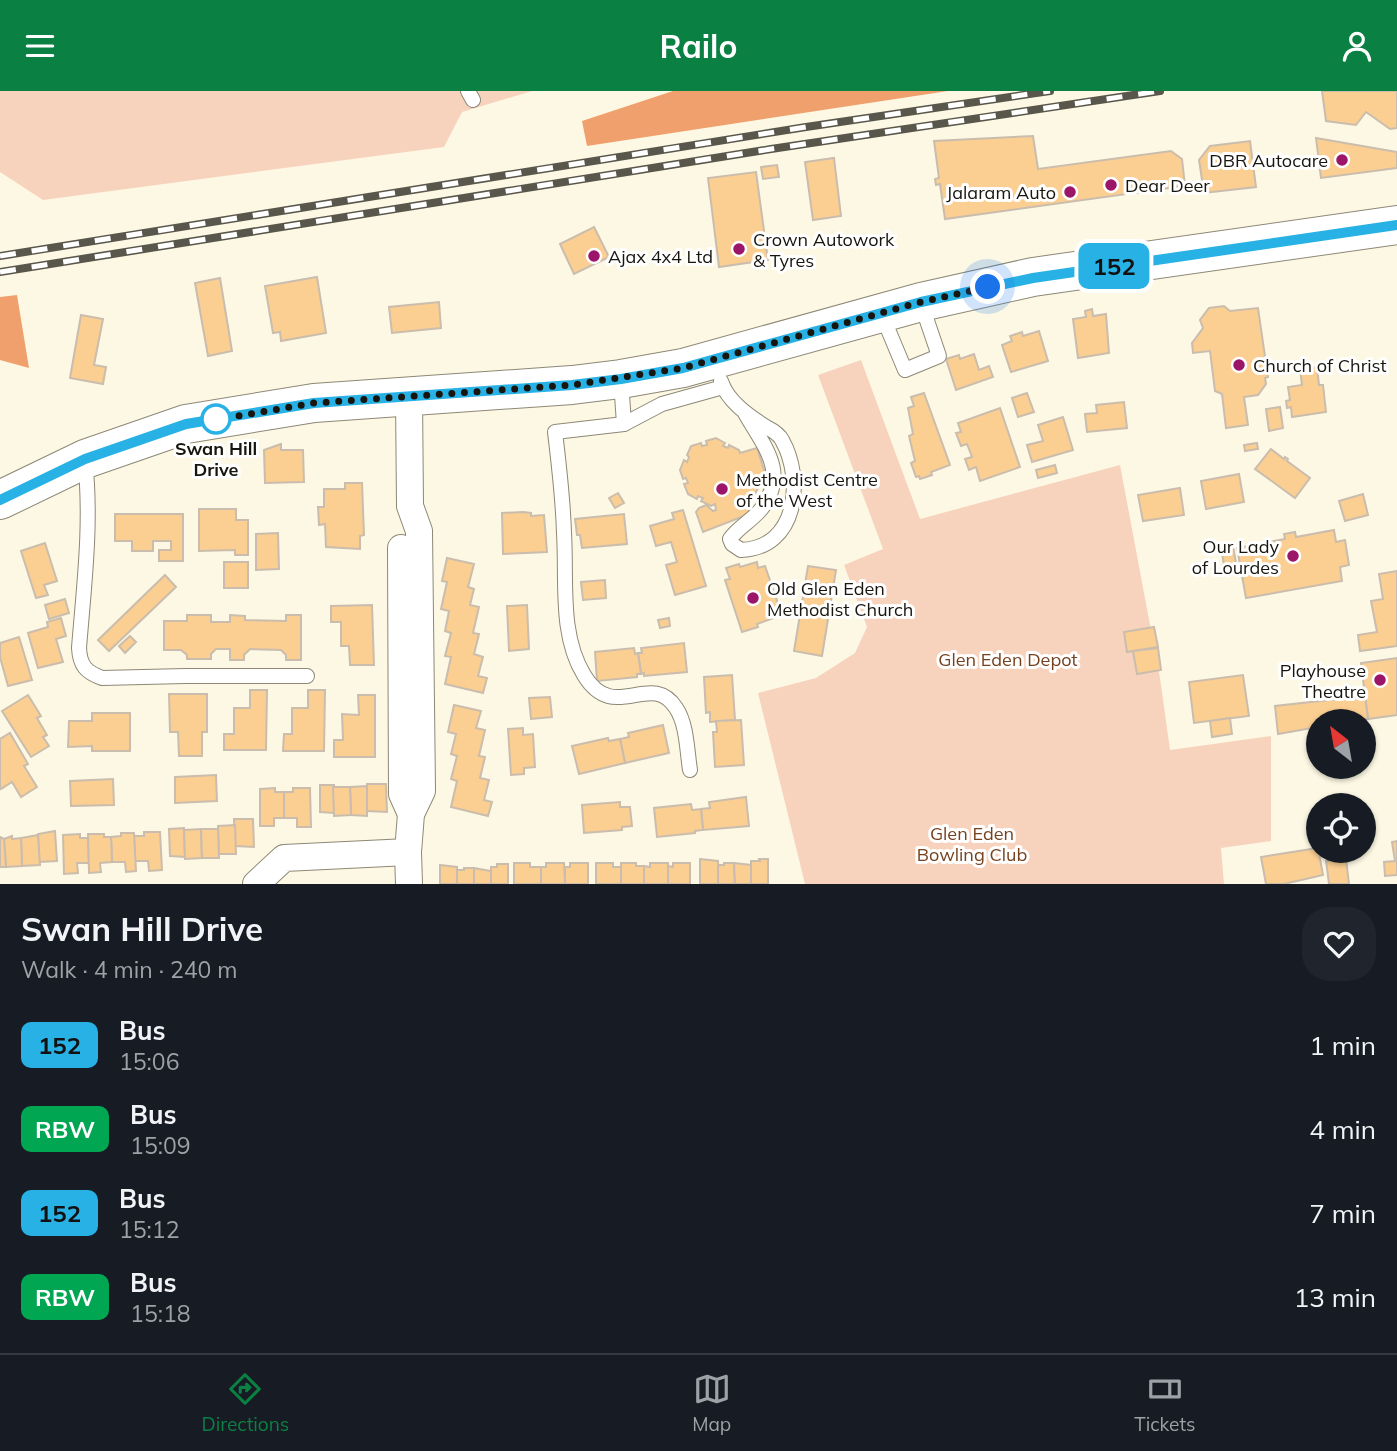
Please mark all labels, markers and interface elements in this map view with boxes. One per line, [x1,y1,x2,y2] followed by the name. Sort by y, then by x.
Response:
[660,26,737,66] text: Railo
[21,27,59,65] icon: menu
[1338,27,1376,65] icon: person
[1209,149,1328,172] place label: DBR Autocare
[1334,152,1350,168] marker: DBR Autocare
[1125,174,1210,197] place label: Dear Deer
[1103,177,1119,193] marker: Dear Deer
[946,181,1056,204] place label: Jalaram Auto
[1062,184,1078,200] marker: Jalaram Auto
[753,228,895,272] place label: Crown Autowork & Tyres
[731,241,747,257] marker: Crown Autowork & Tyres
[1074,243,1154,289] line badge: 152
[608,245,713,268] place label: Ajax 4x4 Ltd
[586,248,602,264] marker: Ajax 4x4 Ltd
[1092,251,1136,281] text: 152
[970,269,1005,304] your location
[1253,354,1387,377] place label: Church of Christ
[1231,357,1247,373] marker: Church of Christ
[201,404,231,434] marker: Swan Hill Drive
[175,437,257,481] place label: Swan Hill Drive
[736,468,878,512] place label: Methodist Centre of the West
[714,481,730,497] marker: Methodist Centre of the West
[1192,535,1279,579] place label: Our Lady of Lourdes
[1285,548,1301,564] marker: Our Lady of Lourdes
[767,577,913,621] place label: Old Glen Eden Methodist Church
[745,590,761,606] marker: Old Glen Eden Methodist Church
[938,648,1078,671] park label: Glen Eden Depot
[1280,659,1366,703] place label: Playhouse Theatre
[1372,672,1388,688] marker: Playhouse Theatre
[1306,709,1376,779] north arrow
[1306,709,1376,863] map controls
[1306,793,1376,863] button: locate
[917,822,1027,866] park label: Glen Eden Bowling Club
[1302,907,1376,981] button: heart
[21,908,263,949] text: Swan Hill Drive
[21,955,238,984] text: Walk · 4 min · 240 m
[119,1014,165,1047] text: Bus
[1309,1029,1376,1062] text: 1 min
[38,1030,81,1060] text: 152
[119,1047,179,1076] text: 15:06
[130,1098,177,1131] text: Bus
[1309,1113,1376,1146] text: 4 min
[35,1114,95,1144] text: RBW
[130,1131,191,1160] text: 15:09
[119,1182,165,1215] text: Bus
[1309,1197,1376,1230] text: 7 min
[38,1198,81,1228] text: 152
[119,1215,179,1244] text: 15:12
[130,1266,177,1299] text: Bus
[1294,1281,1376,1314] text: 13 min
[35,1282,95,1312] text: RBW
[130,1299,191,1328] text: 15:18
[201,1370,289,1436] tab: Directions
[692,1370,731,1436] tab: Map
[1134,1370,1196,1436] tab: Tickets

